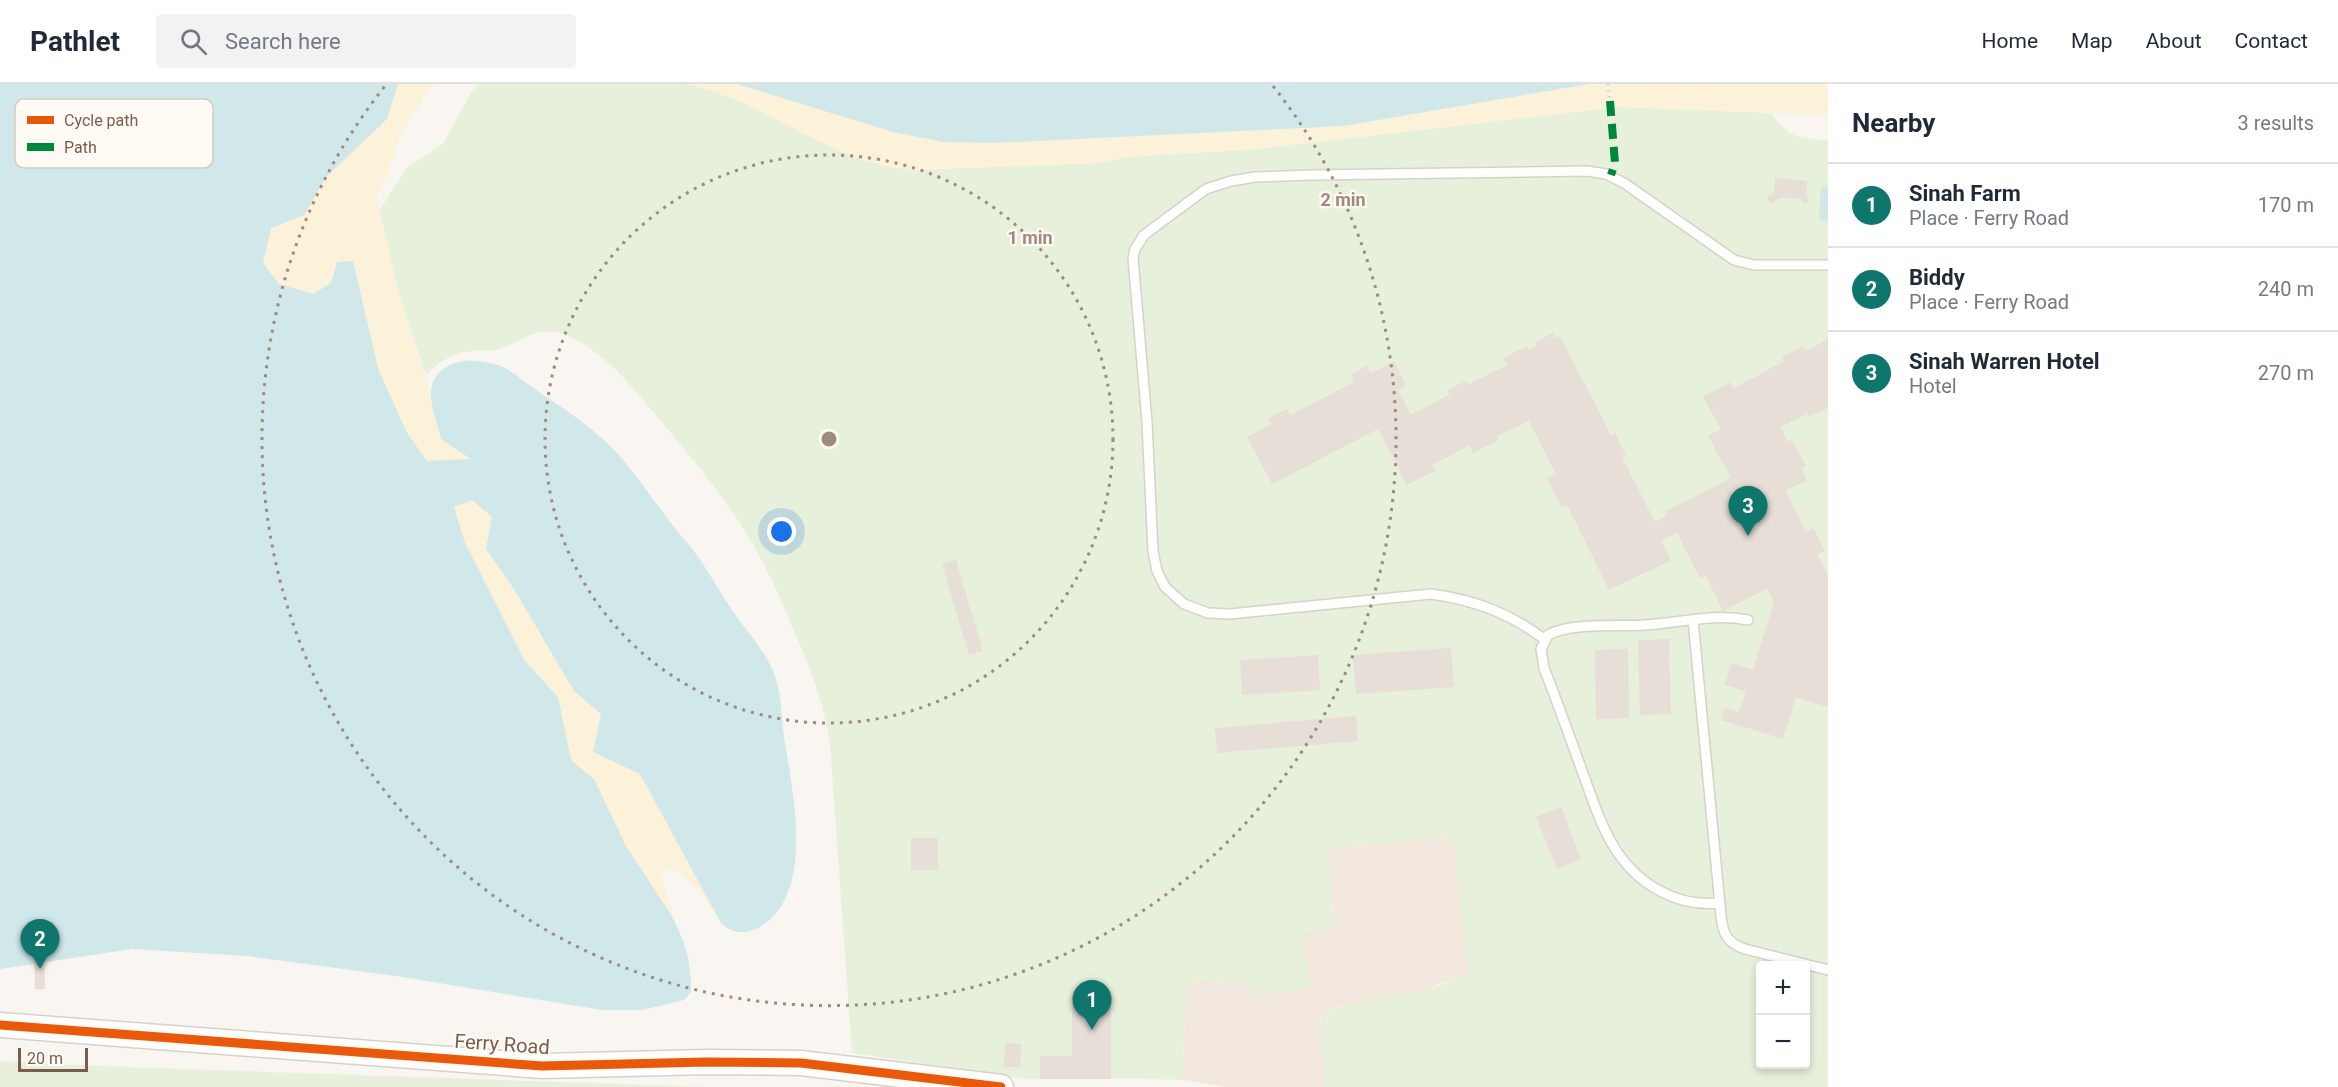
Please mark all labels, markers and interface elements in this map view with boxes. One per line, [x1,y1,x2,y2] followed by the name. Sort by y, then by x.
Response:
[156,14,576,68] search box
[30,25,120,58] text: Pathlet
[177,25,210,58] icon: search
[225,29,341,54] text: Search here
[1982,29,2038,53] text: Home
[2071,29,2113,53] text: Map
[2146,29,2202,53] text: About
[2235,29,2308,53] text: Contact
[15,99,213,168] legend
[1852,108,1935,138] text: Nearby
[64,111,138,130] text: Cycle path
[2238,111,2314,135] text: 3 results
[64,138,97,157] text: Path
[1909,181,2021,206] text: Sinah Farm
[1320,189,1366,210] text: 2 min
[1866,193,1877,217] text: 1
[2258,193,2314,217] text: 170 m
[1909,206,2069,230] text: Place · Ferry Road
[1007,227,1053,248] text: 1 min
[1909,265,1965,290] text: Biddy
[1866,277,1877,301] text: 2
[2258,277,2314,301] text: 240 m
[1909,290,2069,314] text: Place · Ferry Road
[1909,349,2100,374] text: Sinah Warren Hotel
[1866,361,1877,385] text: 3
[2258,361,2314,385] text: 270 m
[1909,374,1957,398] text: Hotel
[819,429,839,449] centre of rings
[1728,486,1768,536] pin: 3
[767,517,796,546] your location
[20,920,60,969] pin: 2
[1756,961,1810,1069] map controls
[1756,961,1810,1015] button: +
[1072,980,1112,1030] pin: 1
[1756,1015,1810,1069] button: −
[454,1029,550,1059] street label: Ferry Road
[18,1045,88,1072] scale bar
[27,1049,63,1068] text: 20 m

